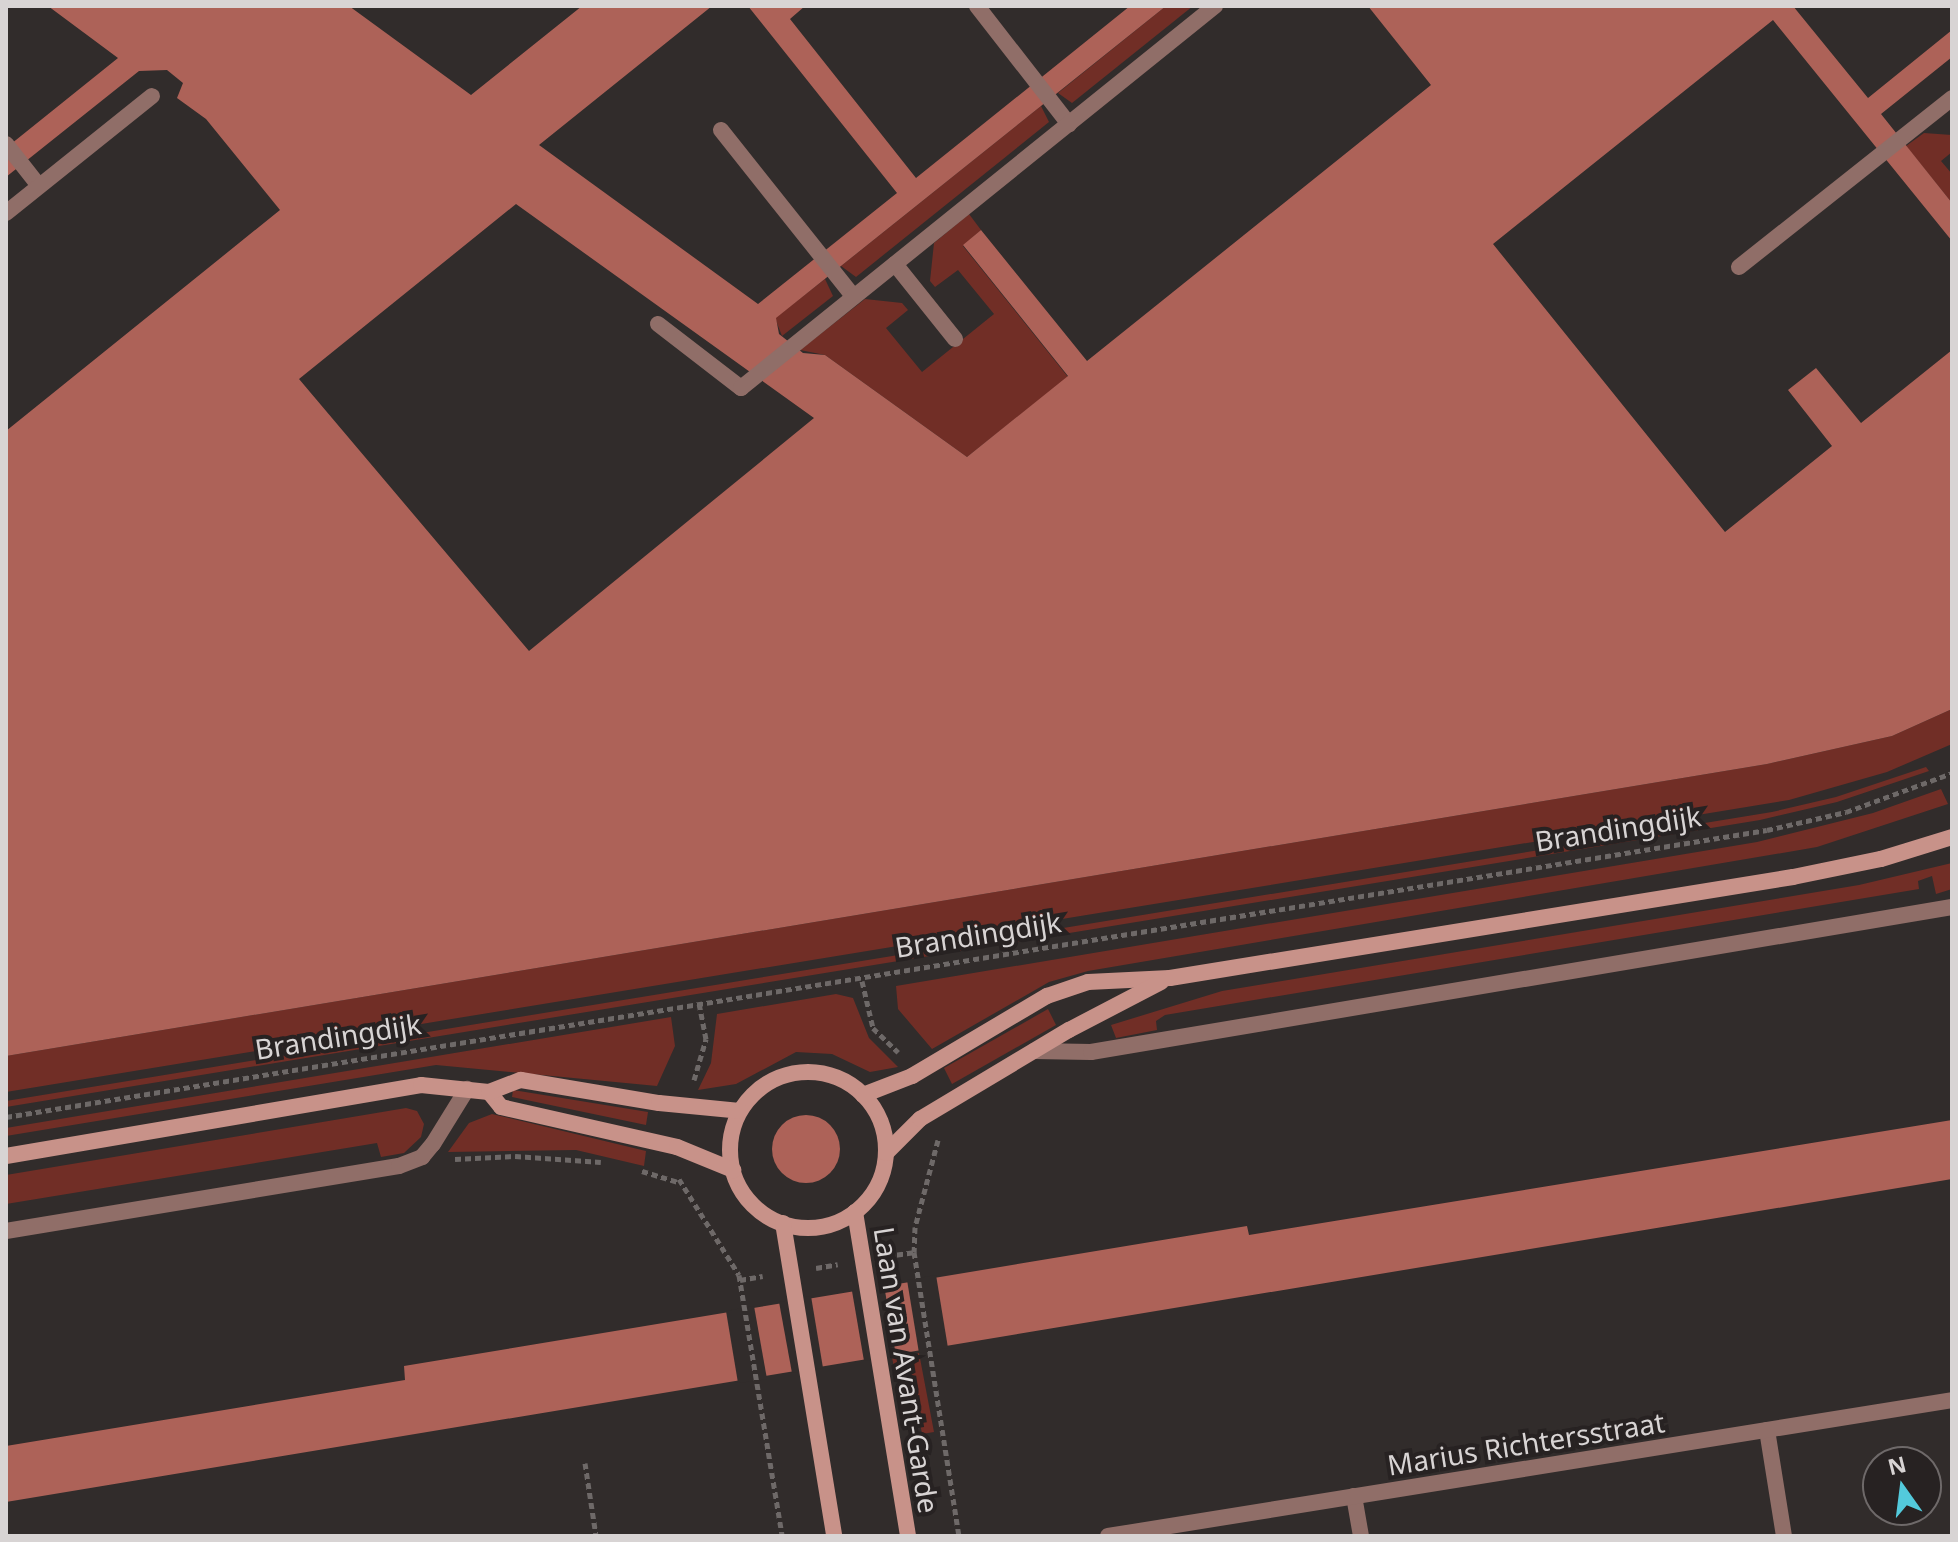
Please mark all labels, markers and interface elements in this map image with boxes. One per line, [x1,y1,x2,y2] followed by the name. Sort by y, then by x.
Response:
[1533,798,1703,858] street label: Brandingdijk
[893,904,1063,964] street label: Brandingdijk
[253,1006,423,1066] street label: Brandingdijk
[868,1224,946,1516] street label: Laan van Avant-Garde
[1385,1404,1667,1482] street label: Marius Richtersstraat
[1862,1446,1942,1526] north arrow
[1884,1448,1909,1481] text: N

